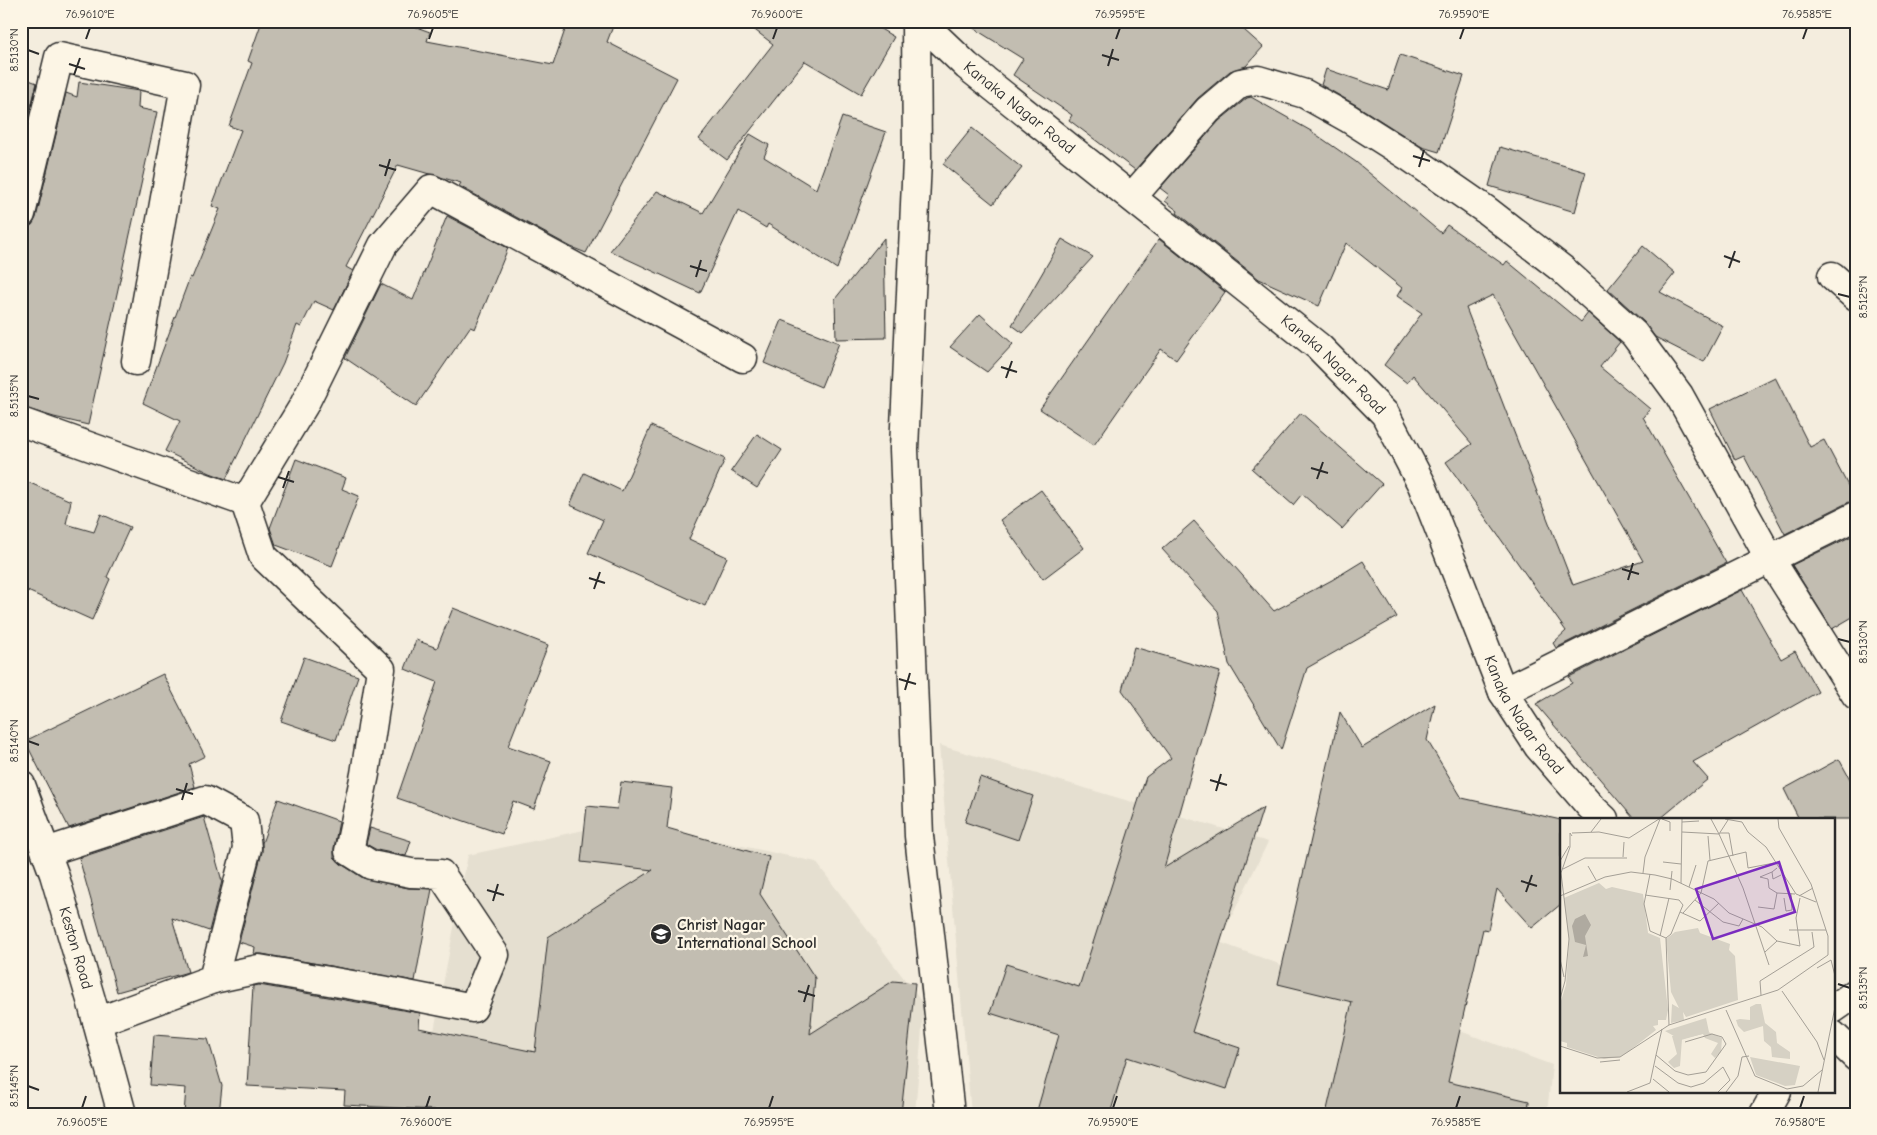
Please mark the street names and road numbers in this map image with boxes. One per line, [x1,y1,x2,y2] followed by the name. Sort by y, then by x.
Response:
[960,58,1079,158] street label: Kanaka Nagar Road
[1277,311,1389,418] street label: Kanaka Nagar Road
[1481,653,1567,778] street label: Kanaka Nagar Road
[55,905,96,991] street label: Keston Road

